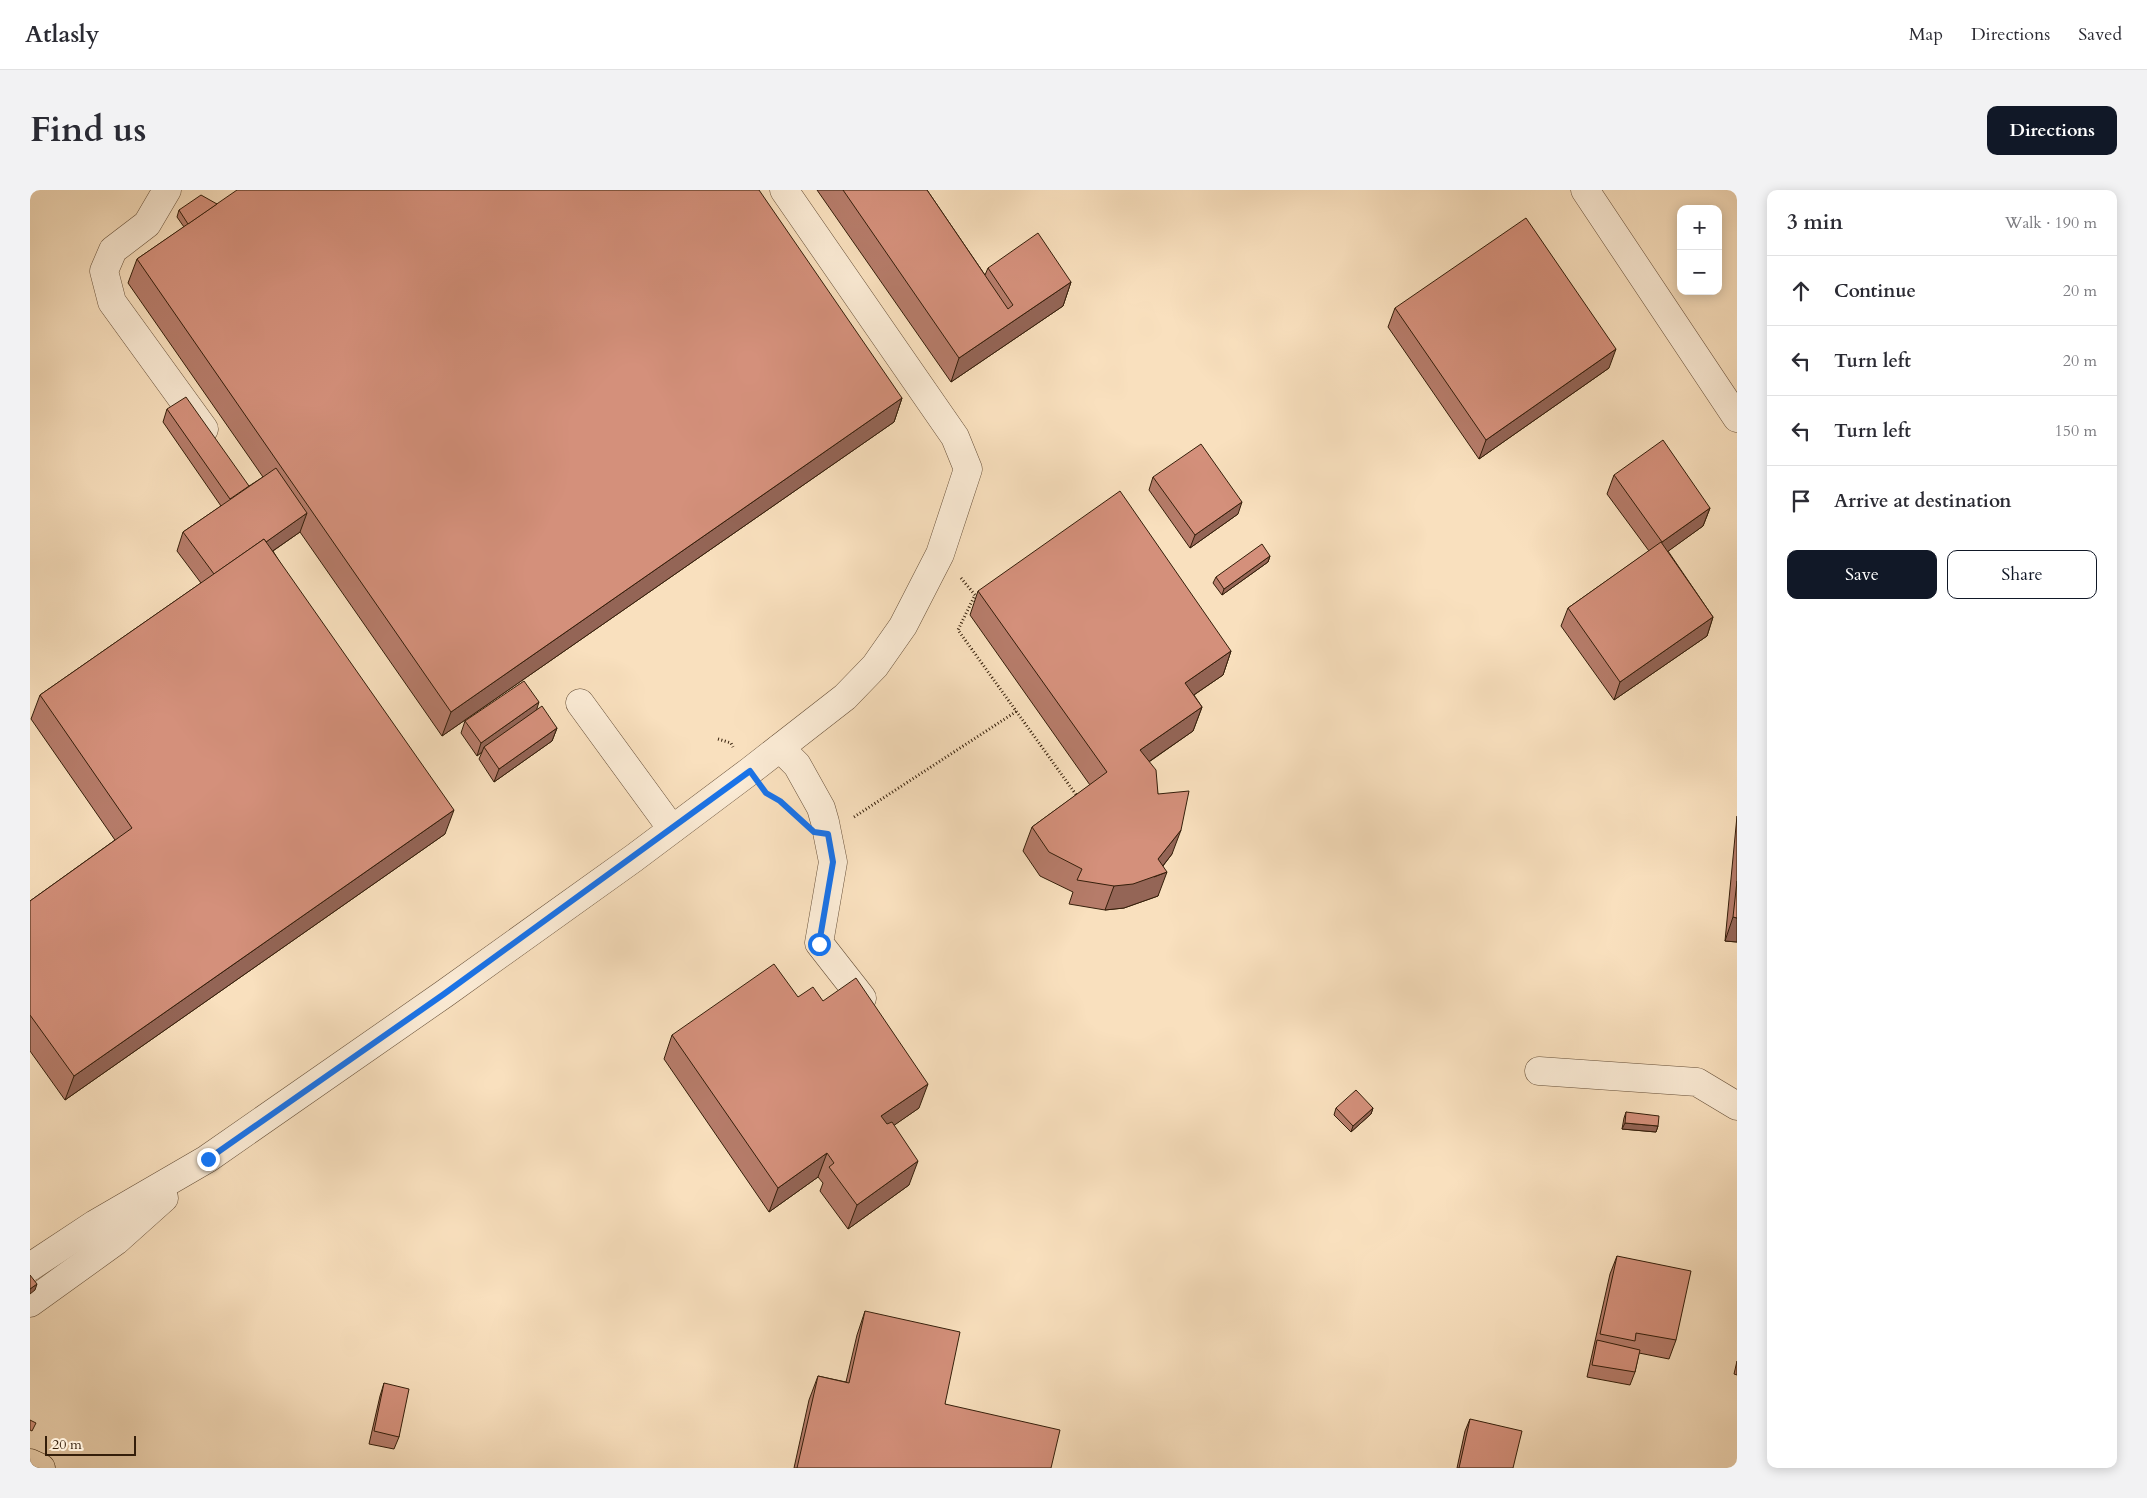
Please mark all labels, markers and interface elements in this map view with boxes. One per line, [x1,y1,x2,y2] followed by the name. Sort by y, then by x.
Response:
[25,18,99,51] text: Atlasly
[1909,22,1943,47] text: Map
[1971,22,2050,47] text: Directions
[2078,22,2122,47] text: Saved
[30,106,146,154] text: Find us
[1987,106,2117,155] button: Directions
[1677,205,1722,295] map controls
[1677,205,1722,250] button: +
[1787,208,1843,237] text: 3 min
[2005,212,2097,234] text: Walk · 190 m
[1677,250,1722,295] button: −
[1787,277,1815,305] icon: ahead
[1834,278,1916,304] text: Continue
[2063,280,2097,302] text: 20 m
[1787,347,1815,375] icon: left
[1834,348,1911,374] text: Turn left
[2063,350,2097,372] text: 20 m
[1787,417,1815,445] icon: left
[1834,418,1911,444] text: Turn left
[2055,420,2097,442] text: 150 m
[1787,487,1815,515] icon: arrive
[1834,488,2011,514] text: Arrive at destination
[1787,550,1937,599] button: Save
[1947,550,2097,599] button: Share
[808,933,831,956] route start
[197,1148,220,1171] route end
[45,1433,136,1456] scale bar
[52,1435,82,1454] text: 20 m

